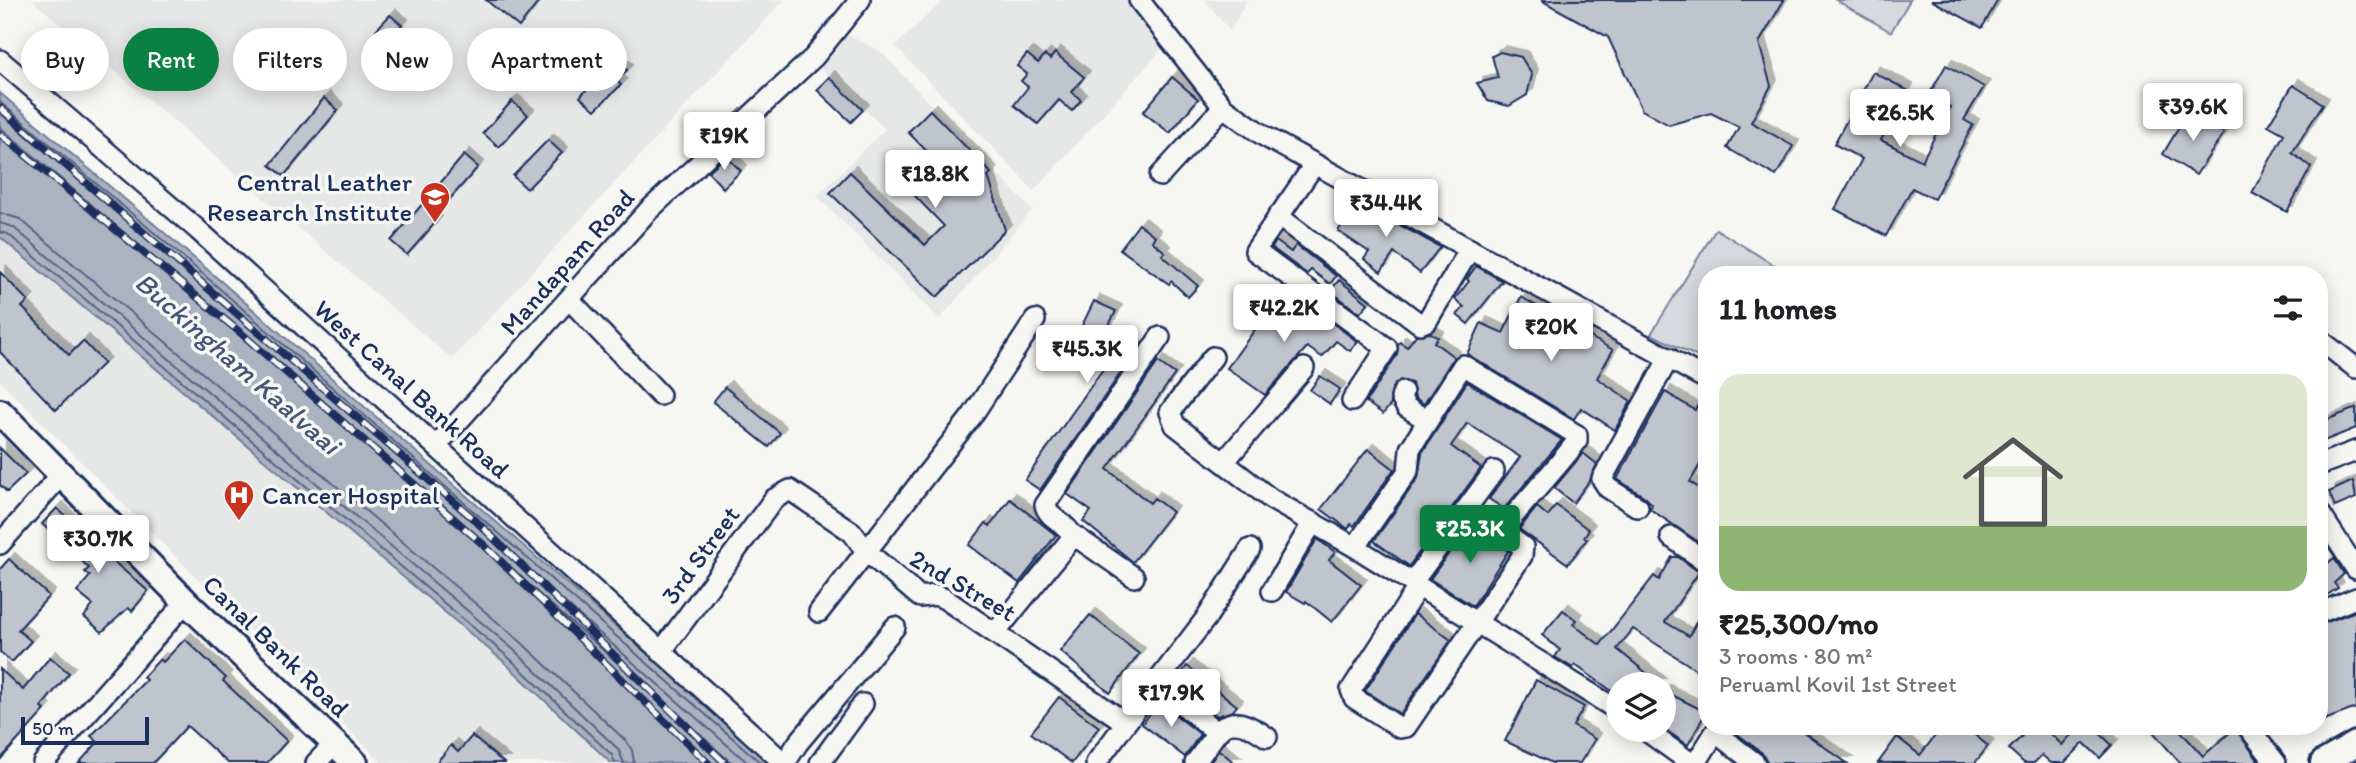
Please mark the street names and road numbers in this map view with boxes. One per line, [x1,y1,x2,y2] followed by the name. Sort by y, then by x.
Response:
[493,182,641,342] street label: Mandapam Road
[308,293,517,486] street label: West Canal Bank Road
[654,499,746,610] street label: 3rd Street
[904,542,1022,628] street label: 2nd Street
[196,568,356,724] street label: Canal Bank Road

